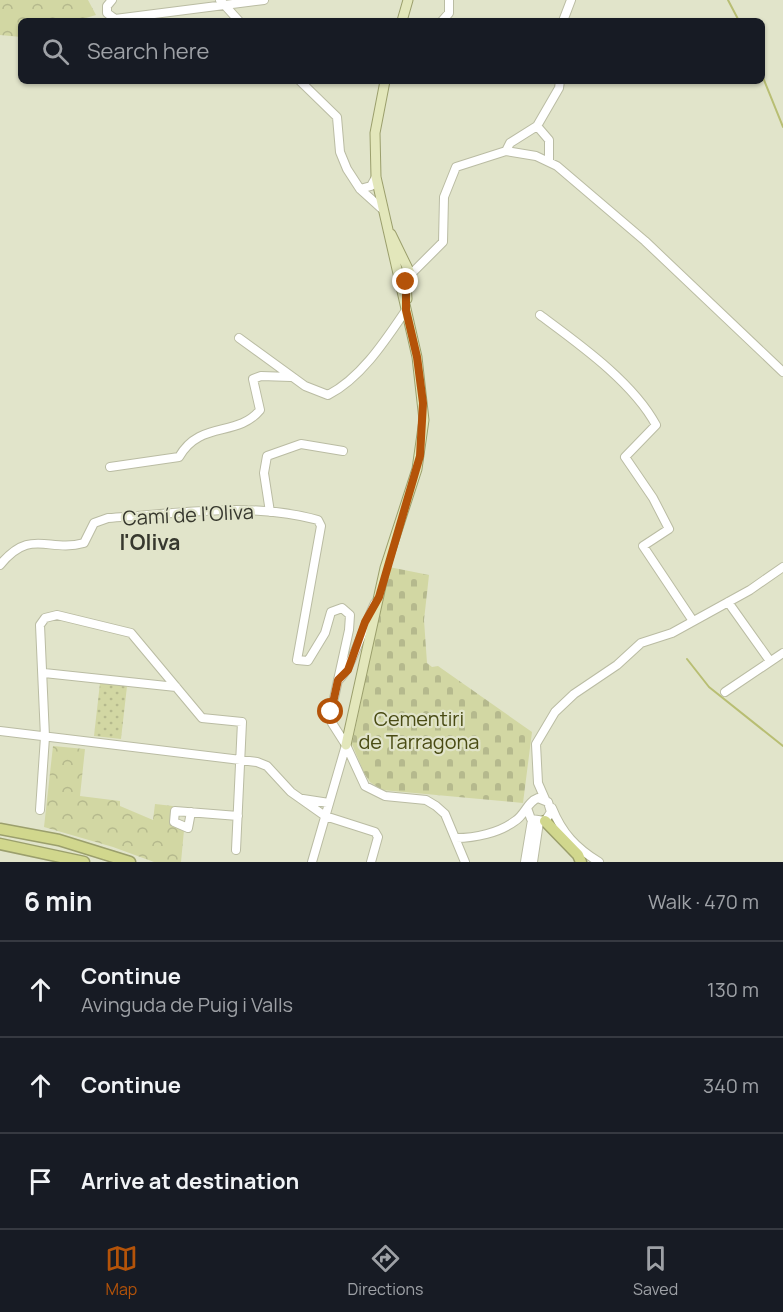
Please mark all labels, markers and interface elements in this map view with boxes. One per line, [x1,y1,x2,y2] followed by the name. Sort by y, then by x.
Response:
[18,18,765,84] search box
[39,35,72,68] icon: search
[87,36,209,66] text: Search here
[392,268,418,294] route end
[122,498,254,531] street label: Camí de l'Oliva
[120,528,180,556] district label: l'Oliva
[317,698,343,724] route start
[359,705,479,755] park label: Cementiri de Tarragona
[24,883,92,919] text: 6 min
[648,888,759,915] text: Walk · 470 m
[81,961,181,991] text: Continue
[24,973,57,1006] icon: ahead
[707,976,759,1003] text: 130 m
[81,991,293,1018] text: Avinguda de Puig i Valls
[24,1069,57,1102] icon: ahead
[81,1070,181,1100] text: Continue
[703,1072,759,1099] text: 340 m
[24,1165,57,1198] icon: arrive
[81,1166,299,1196] text: Arrive at destination
[105,1242,138,1300] tab: Map
[348,1242,423,1300] tab: Directions
[633,1242,678,1300] tab: Saved

